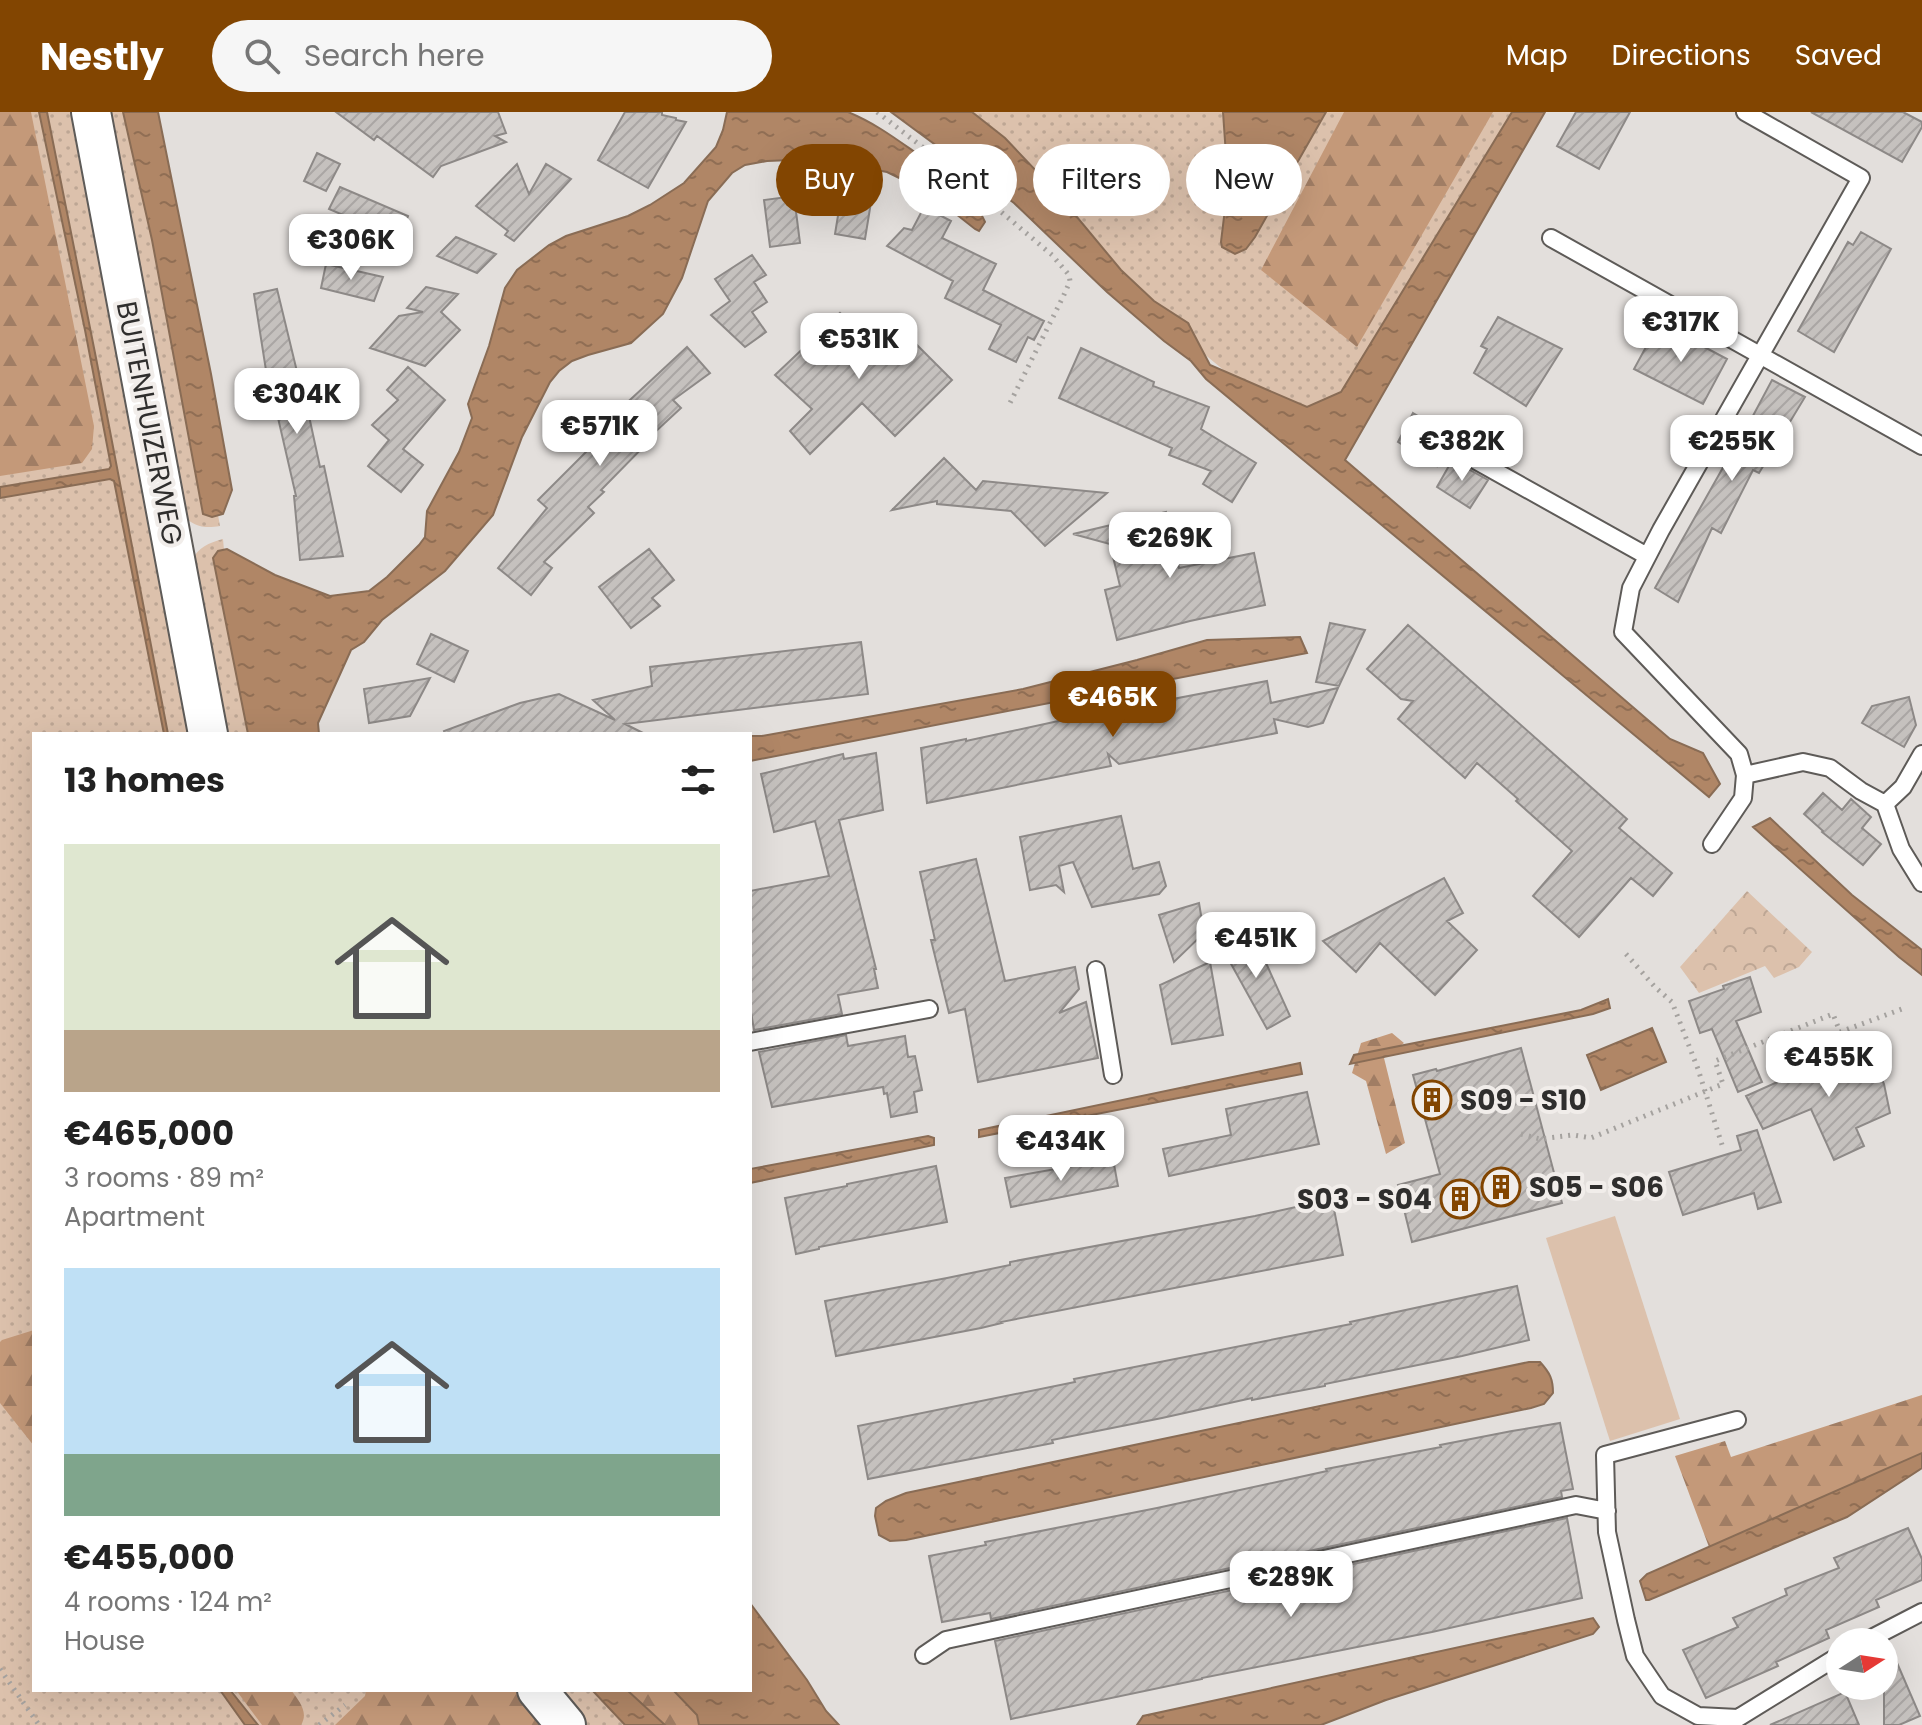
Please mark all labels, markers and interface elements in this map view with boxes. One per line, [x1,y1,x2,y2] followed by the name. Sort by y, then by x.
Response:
[212,20,772,92] search box
[40,30,164,83] text: Nestly
[240,34,284,78] icon: search
[304,34,485,77] text: Search here
[1506,36,1568,75] text: Map
[1612,36,1751,75] text: Directions
[1795,36,1882,75] text: Saved
[776,144,883,216] chip: Buy
[899,144,1017,216] chip: Rent
[1033,144,1170,216] chip: Filters
[1186,144,1302,216] chip: New
[295,214,407,282] pin: €306K
[307,222,395,258] text: €306K
[1625,296,1737,364] pin: €317K
[107,298,192,548] street label: BUITENHUIZERWEG
[1642,304,1720,340] text: €317K
[803,313,915,381] pin: €531K
[818,321,900,357] text: €531K
[241,368,353,436] pin: €304K
[252,376,342,412] text: €304K
[544,400,656,468] pin: €571K
[560,408,640,444] text: €571K
[1406,415,1518,483] pin: €382K
[1676,415,1788,483] pin: €255K
[1419,423,1505,459] text: €382K
[1688,423,1776,459] text: €255K
[1114,512,1226,580] pin: €269K
[1127,520,1213,556] text: €269K
[1057,671,1169,739] pin: €465K
[1068,679,1158,715] text: €465K
[64,756,225,804] text: 13 homes
[676,758,720,802] icon: filters
[320,896,464,1040] icon: home
[1200,912,1312,980] pin: €451K
[1214,920,1298,956] text: €451K
[1773,1031,1885,1099] pin: €455K
[1784,1039,1874,1075] text: €455K
[1411,1079,1453,1121] building icon: S09 - S10
[1460,1081,1587,1120] place label: S09 - S10
[64,1109,234,1157] text: €465,000
[1005,1115,1117,1183] pin: €434K
[1016,1123,1106,1159] text: €434K
[64,1160,264,1196] text: 3 rooms · 89 m²
[1480,1166,1522,1208] building icon: S05 - S06
[1529,1168,1664,1207] place label: S05 - S06
[1439,1178,1481,1220] building icon: S03 - S04
[1297,1180,1432,1219] place label: S03 - S04
[64,1199,205,1235] text: Apartment
[320,1320,464,1464] icon: home
[64,1533,235,1581] text: €455,000
[1235,1551,1347,1619] pin: €289K
[1248,1559,1334,1595] text: €289K
[64,1584,272,1620] text: 4 rooms · 124 m²
[64,1623,145,1659] text: House
[1826,1628,1898,1700] north arrow
[1826,1628,1898,1700] map controls

